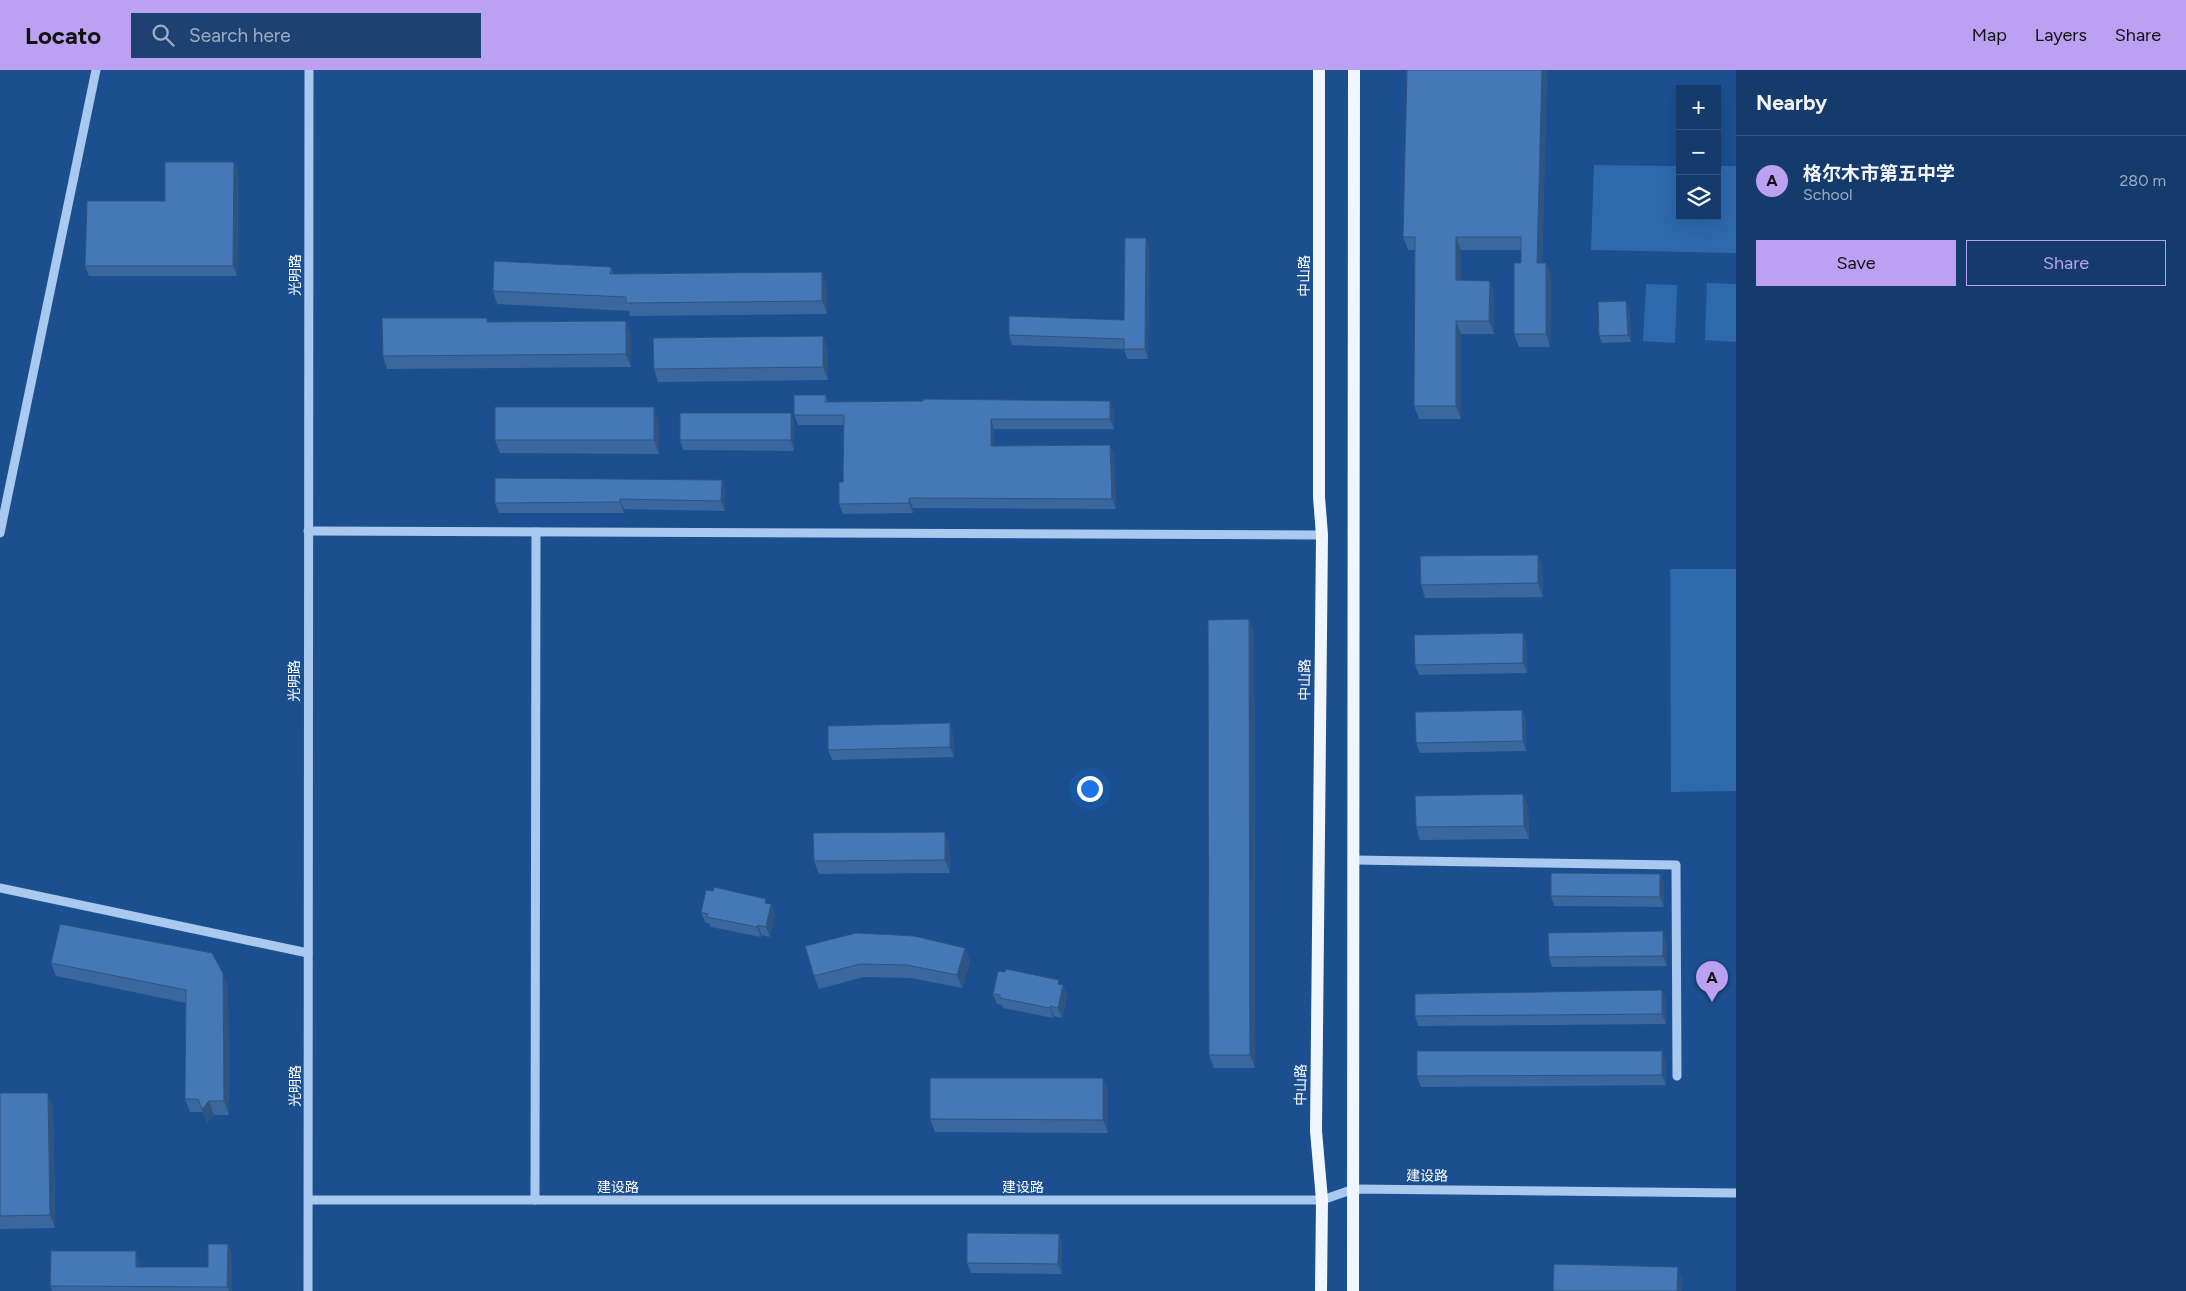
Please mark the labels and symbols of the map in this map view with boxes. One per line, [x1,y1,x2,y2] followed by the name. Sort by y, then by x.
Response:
[287,254,304,296] street label: 光明路
[1296,255,1313,297] street label: 中山路
[1296,659,1314,701] street label: 中山路
[286,660,303,702] street label: 光明路
[1077,776,1103,802] your location
[1696,961,1728,1002] pin: A
[1292,1064,1310,1106] street label: 中山路
[287,1065,304,1107] street label: 光明路
[1406,1167,1448,1185] street label: 建设路
[597,1179,639,1196] street label: 建设路
[1002,1179,1044,1196] street label: 建设路

